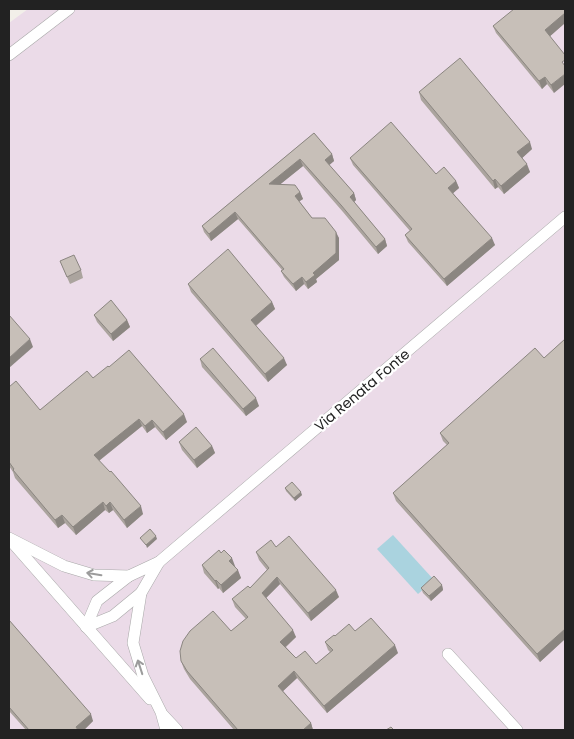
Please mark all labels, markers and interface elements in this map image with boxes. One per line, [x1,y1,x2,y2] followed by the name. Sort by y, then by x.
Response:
[310,344,414,436] street label: Via Renata Fonte
[86,568,102,578] one-way arrow
[135,660,145,676] one-way arrow

